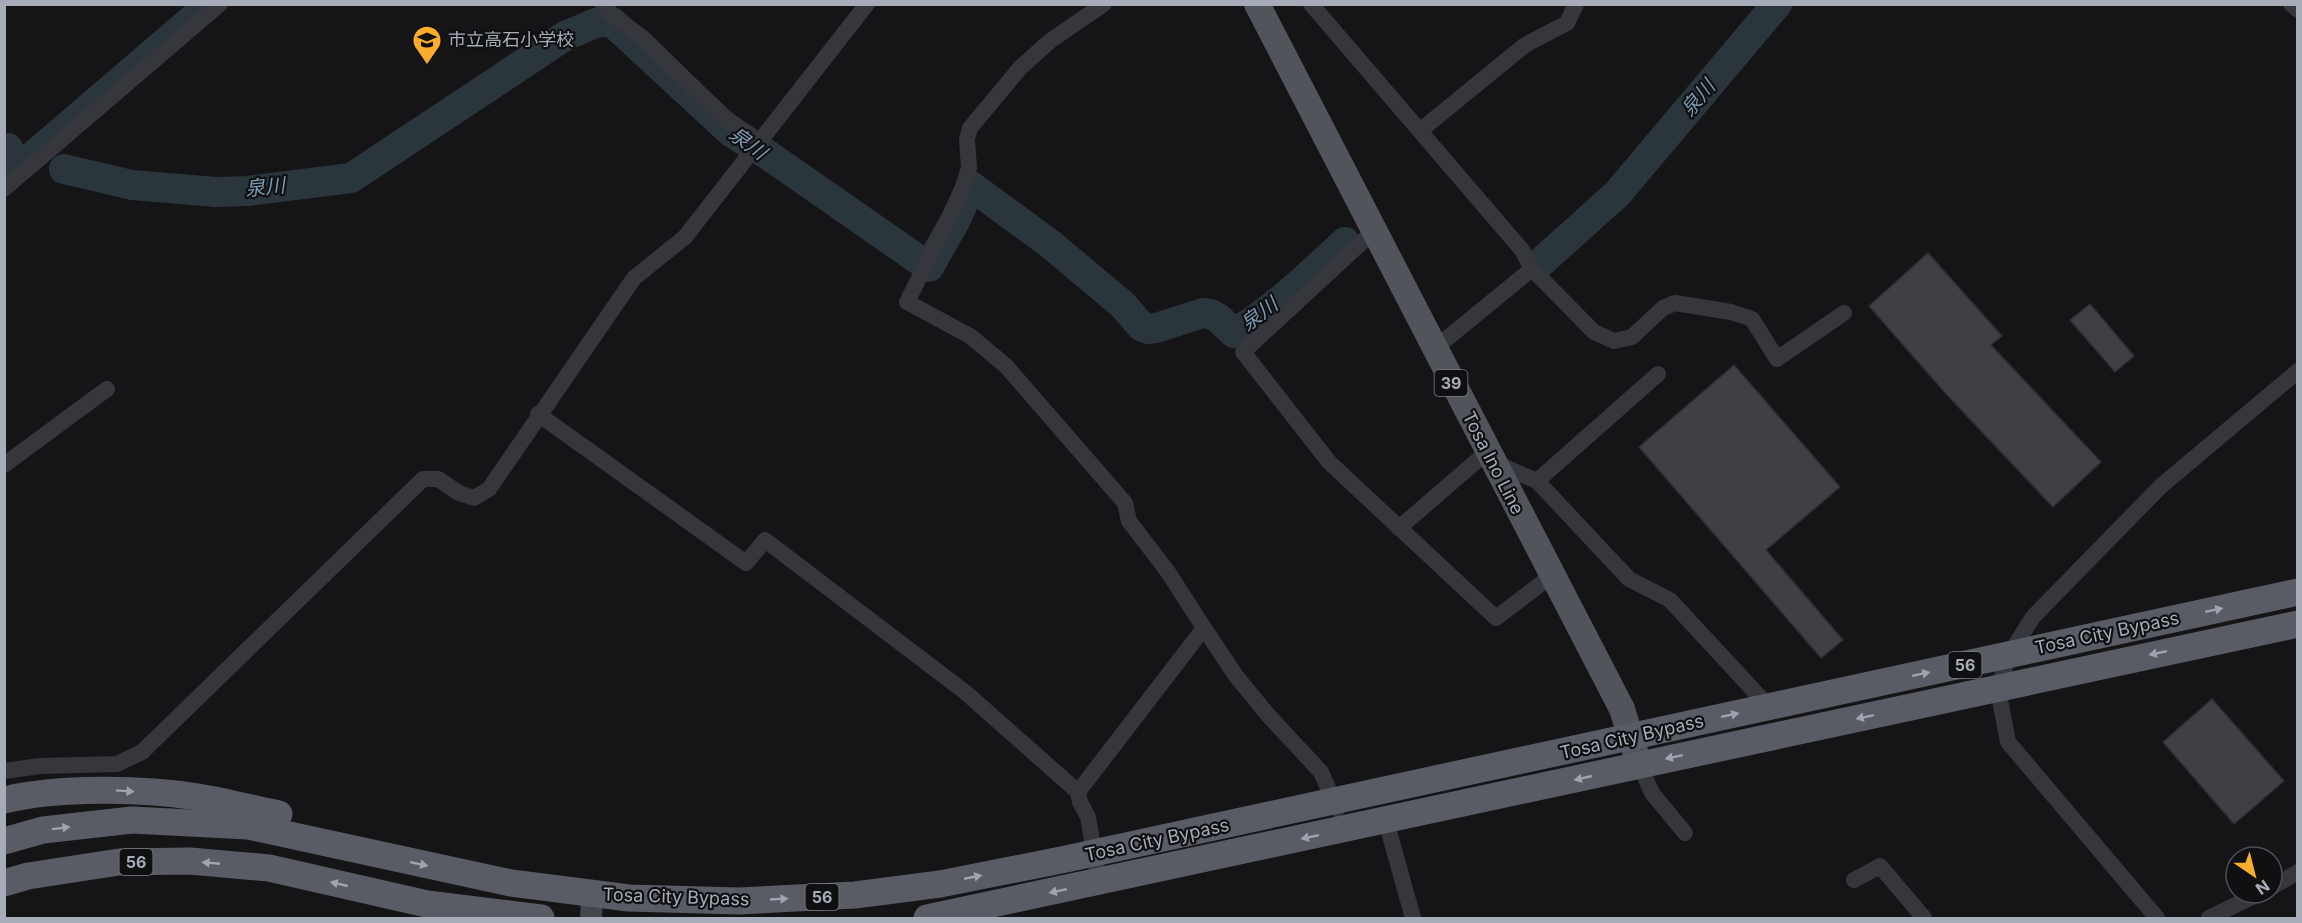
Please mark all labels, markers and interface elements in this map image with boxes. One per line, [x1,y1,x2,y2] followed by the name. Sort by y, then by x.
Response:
[411,24,443,66] school or university icon: 市立高石小学校
[448,29,574,50] place label: 市立高石小学校
[1676,73,1721,121] water label: 泉川
[725,122,773,166] water label: 泉川
[244,173,288,201] water label: 泉川
[1236,291,1284,336] water label: 泉川
[1434,370,1468,396] road number: 39
[1459,408,1528,518] street label: Tosa Ino Line
[2205,604,2223,614] one-way arrow
[2033,607,2181,658] street label: Tosa City Bypass
[2149,649,2167,659] one-way arrow
[1948,652,1982,678] road number: 56
[1912,669,1931,678] one-way arrow
[1558,710,1706,763] street label: Tosa City Bypass
[1721,710,1740,719] one-way arrow
[1856,712,1874,722] one-way arrow
[1664,753,1683,762] one-way arrow
[1573,774,1592,784] one-way arrow
[116,786,135,796] one-way arrow
[1083,814,1231,865] street label: Tosa City Bypass
[52,823,71,833] one-way arrow
[1301,833,1319,843] one-way arrow
[2224,845,2284,905] north arrow
[120,849,152,875] road number: 56
[202,858,221,868] one-way arrow
[410,860,429,869] one-way arrow
[964,872,983,881] one-way arrow
[2252,876,2273,899] text: N
[329,878,348,888] one-way arrow
[602,883,750,910] street label: Tosa City Bypass
[806,884,838,910] road number: 56
[1048,886,1067,896] one-way arrow
[770,894,789,903] one-way arrow

